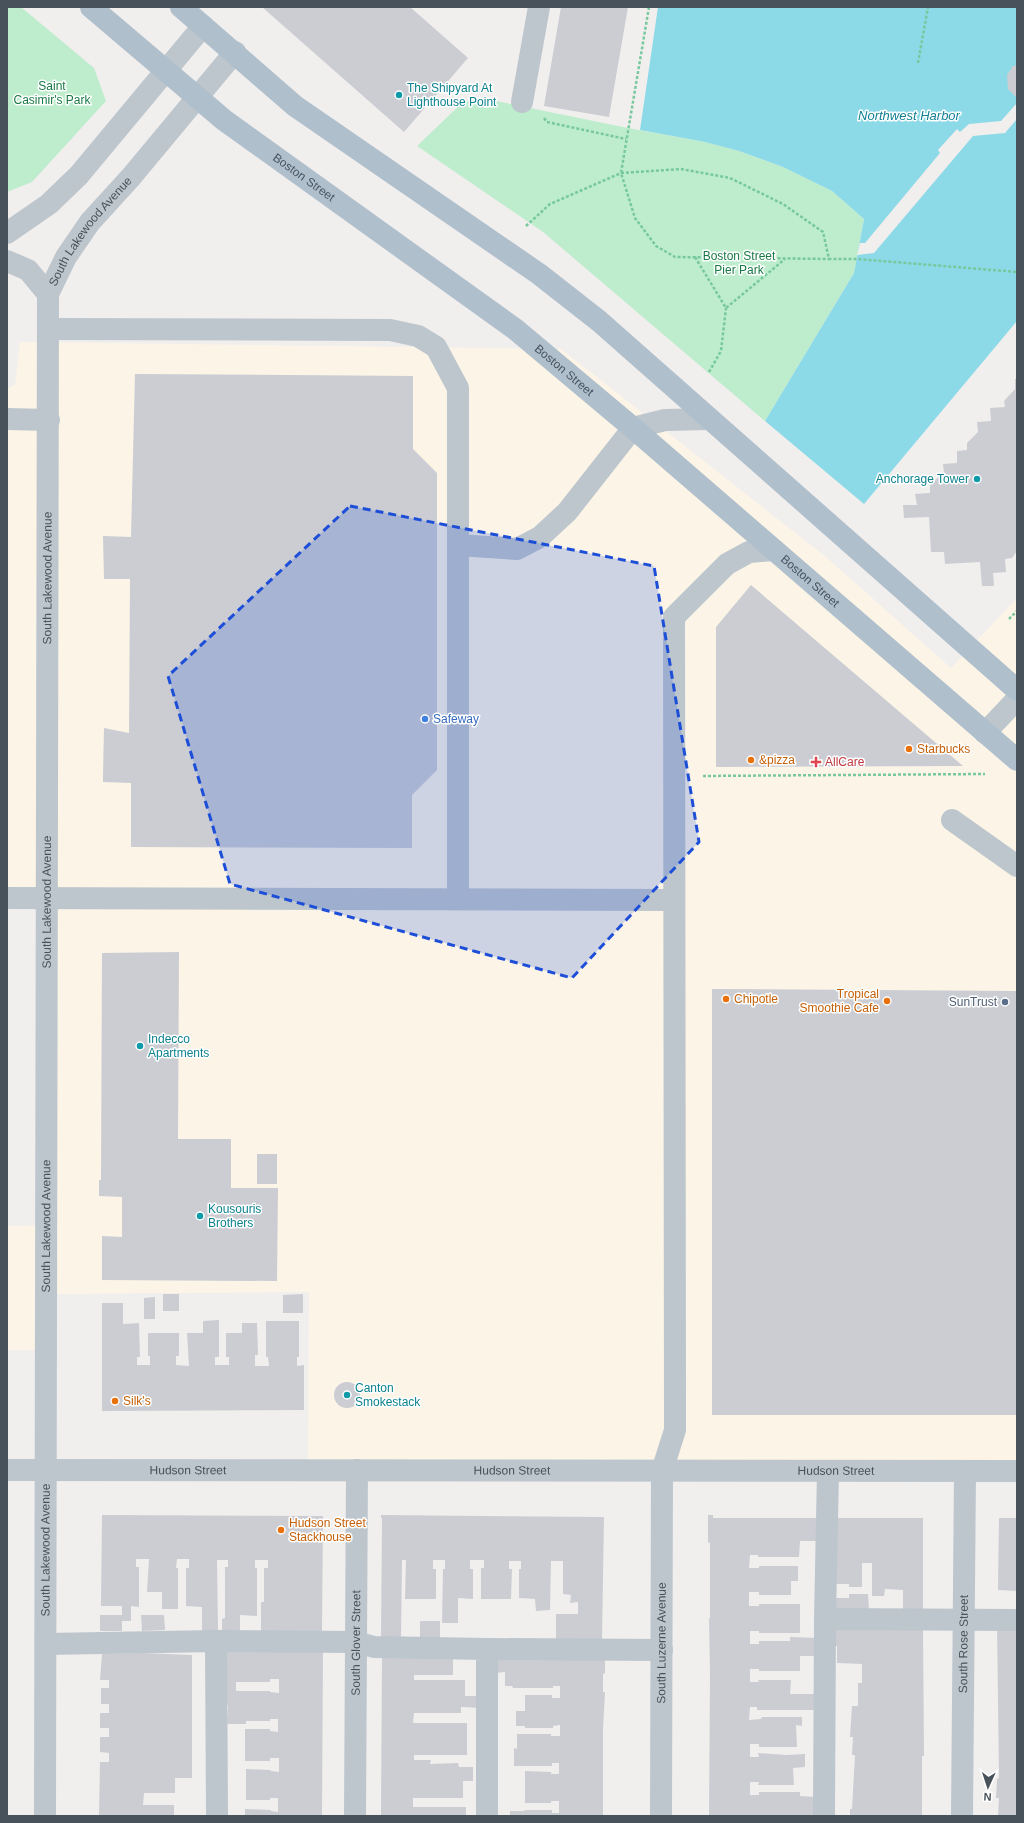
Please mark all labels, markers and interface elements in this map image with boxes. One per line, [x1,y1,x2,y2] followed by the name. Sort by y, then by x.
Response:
[14,79,91,107] park label: Saint Casimir's Park
[407,81,497,109] place label: The Shipyard At Lighthouse Point
[394,90,404,100] marker: The Shipyard At Lighthouse Point
[858,108,961,123] water label: Northwest Harbor
[270,151,338,205] street label: Boston Street
[46,174,135,288] street label: South Lakewood Avenue
[703,249,776,277] park label: Boston Street Pier Park
[532,341,597,399] street label: Boston Street
[876,472,969,486] place label: Anchorage Tower
[972,474,982,484] marker: Anchorage Tower
[40,511,55,644] street label: South Lakewood Avenue
[778,552,843,611] street label: Boston Street
[433,712,479,726] place label: Safeway
[420,714,430,724] marker: Safeway
[917,742,970,756] place label: Starbucks
[904,744,914,754] marker: Starbucks
[759,753,795,767] place label: &pizza
[746,755,756,765] marker: &pizza
[825,755,865,769] place label: AllCare
[810,756,822,768] marker: AllCare
[40,835,54,968] street label: South Lakewood Avenue
[800,987,879,1015] place label: Tropical Smoothie Cafe
[734,992,778,1006] place label: Chipotle
[721,994,731,1004] marker: Chipotle
[949,995,998,1009] place label: SunTrust
[882,996,892,1006] marker: Tropical Smoothie Cafe
[1000,997,1010,1007] marker: SunTrust
[148,1032,209,1060] place label: Indecco Apartments
[135,1041,145,1051] marker: Indecco Apartments
[39,1159,53,1292] street label: South Lakewood Avenue
[208,1202,261,1230] place label: Kousouris Brothers
[195,1211,205,1221] marker: Kousouris Brothers
[355,1381,421,1409] place label: Canton Smokestack
[342,1390,352,1400] marker: Canton Smokestack
[123,1394,151,1408] place label: Silk's
[110,1396,120,1406] marker: Silk's
[150,1463,227,1477] street label: Hudson Street
[474,1463,551,1478] street label: Hudson Street
[798,1464,875,1478] street label: Hudson Street
[38,1483,53,1616] street label: South Lakewood Avenue
[289,1516,366,1544] place label: Hudson Street Stackhouse
[276,1525,286,1535] marker: Hudson Street Stackhouse
[654,1582,669,1704] street label: South Luzerne Avenue
[349,1590,363,1696] street label: South Glover Street
[956,1594,971,1693] street label: South Rose Street
[968,1767,1008,1807] north arrow
[983,1791,992,1803] text: N

